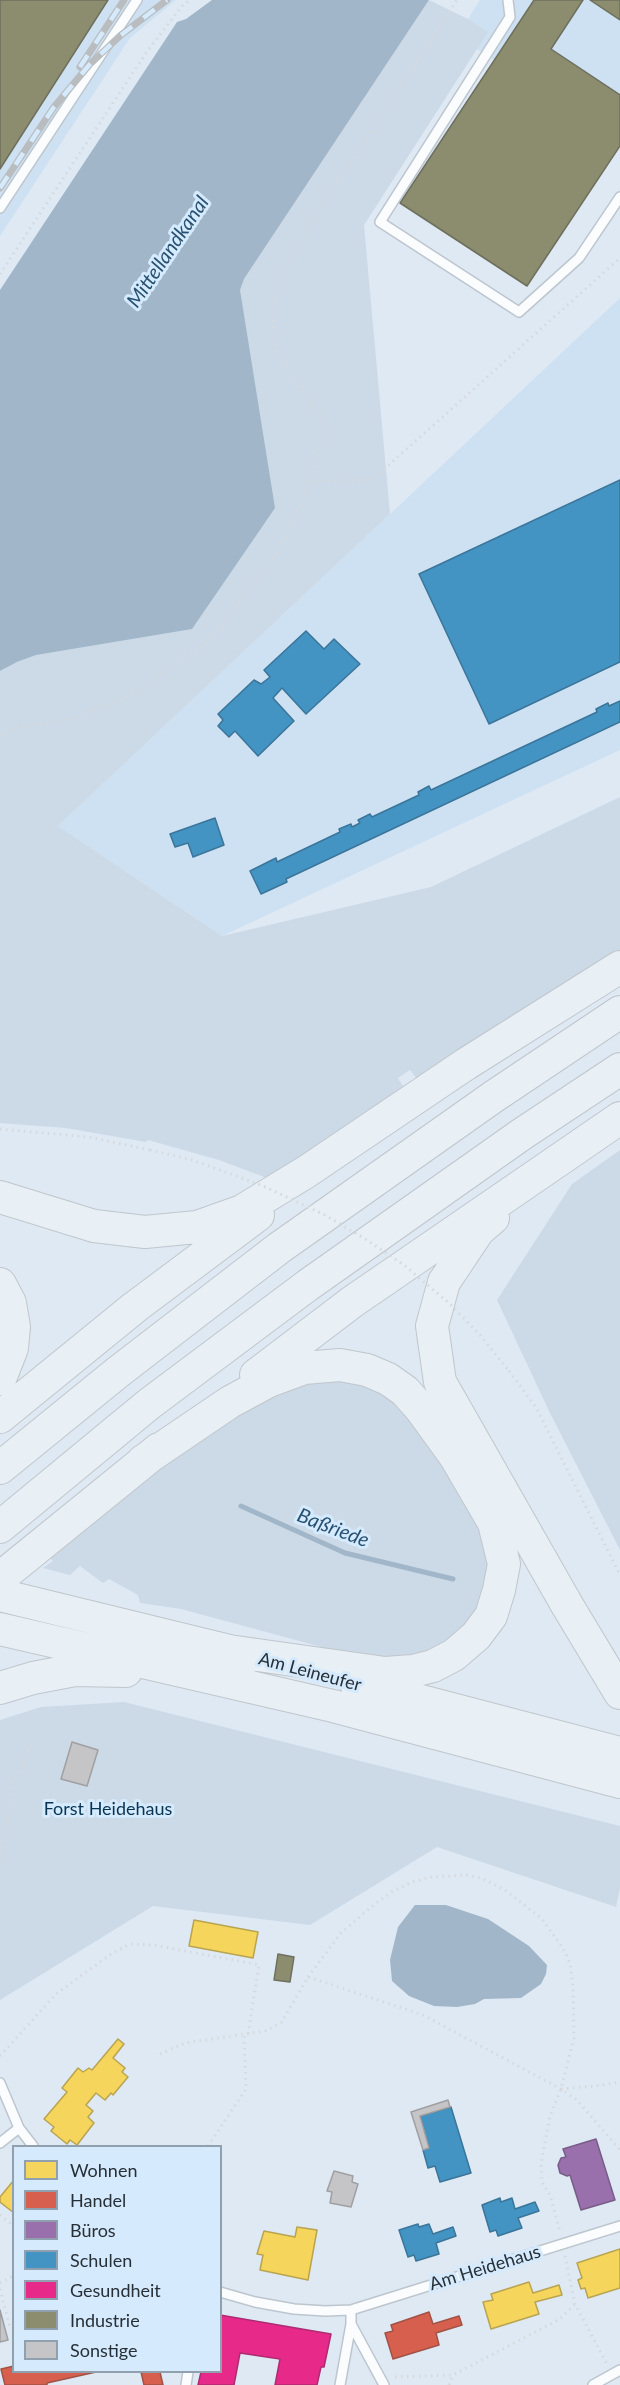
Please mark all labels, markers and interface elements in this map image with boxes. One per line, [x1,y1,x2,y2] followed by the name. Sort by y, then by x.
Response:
[122,192,214,312] water label: Mittellandkanal
[294,1503,372,1553] water label: Baßriede
[256,1648,364,1696] street label: Am Leineufer
[44,1798,172,1820] park label: Forst Heidehaus
[12,2145,222,2373] legend
[70,2159,137,2181] text: Wohnen
[70,2189,126,2211] text: Handel
[70,2219,116,2241] text: Büros
[427,2241,543,2295] street label: Am Heidehaus
[70,2249,132,2271] text: Schulen
[70,2279,161,2301] text: Gesundheit
[70,2309,140,2331] text: Industrie
[70,2339,138,2361] text: Sonstige

